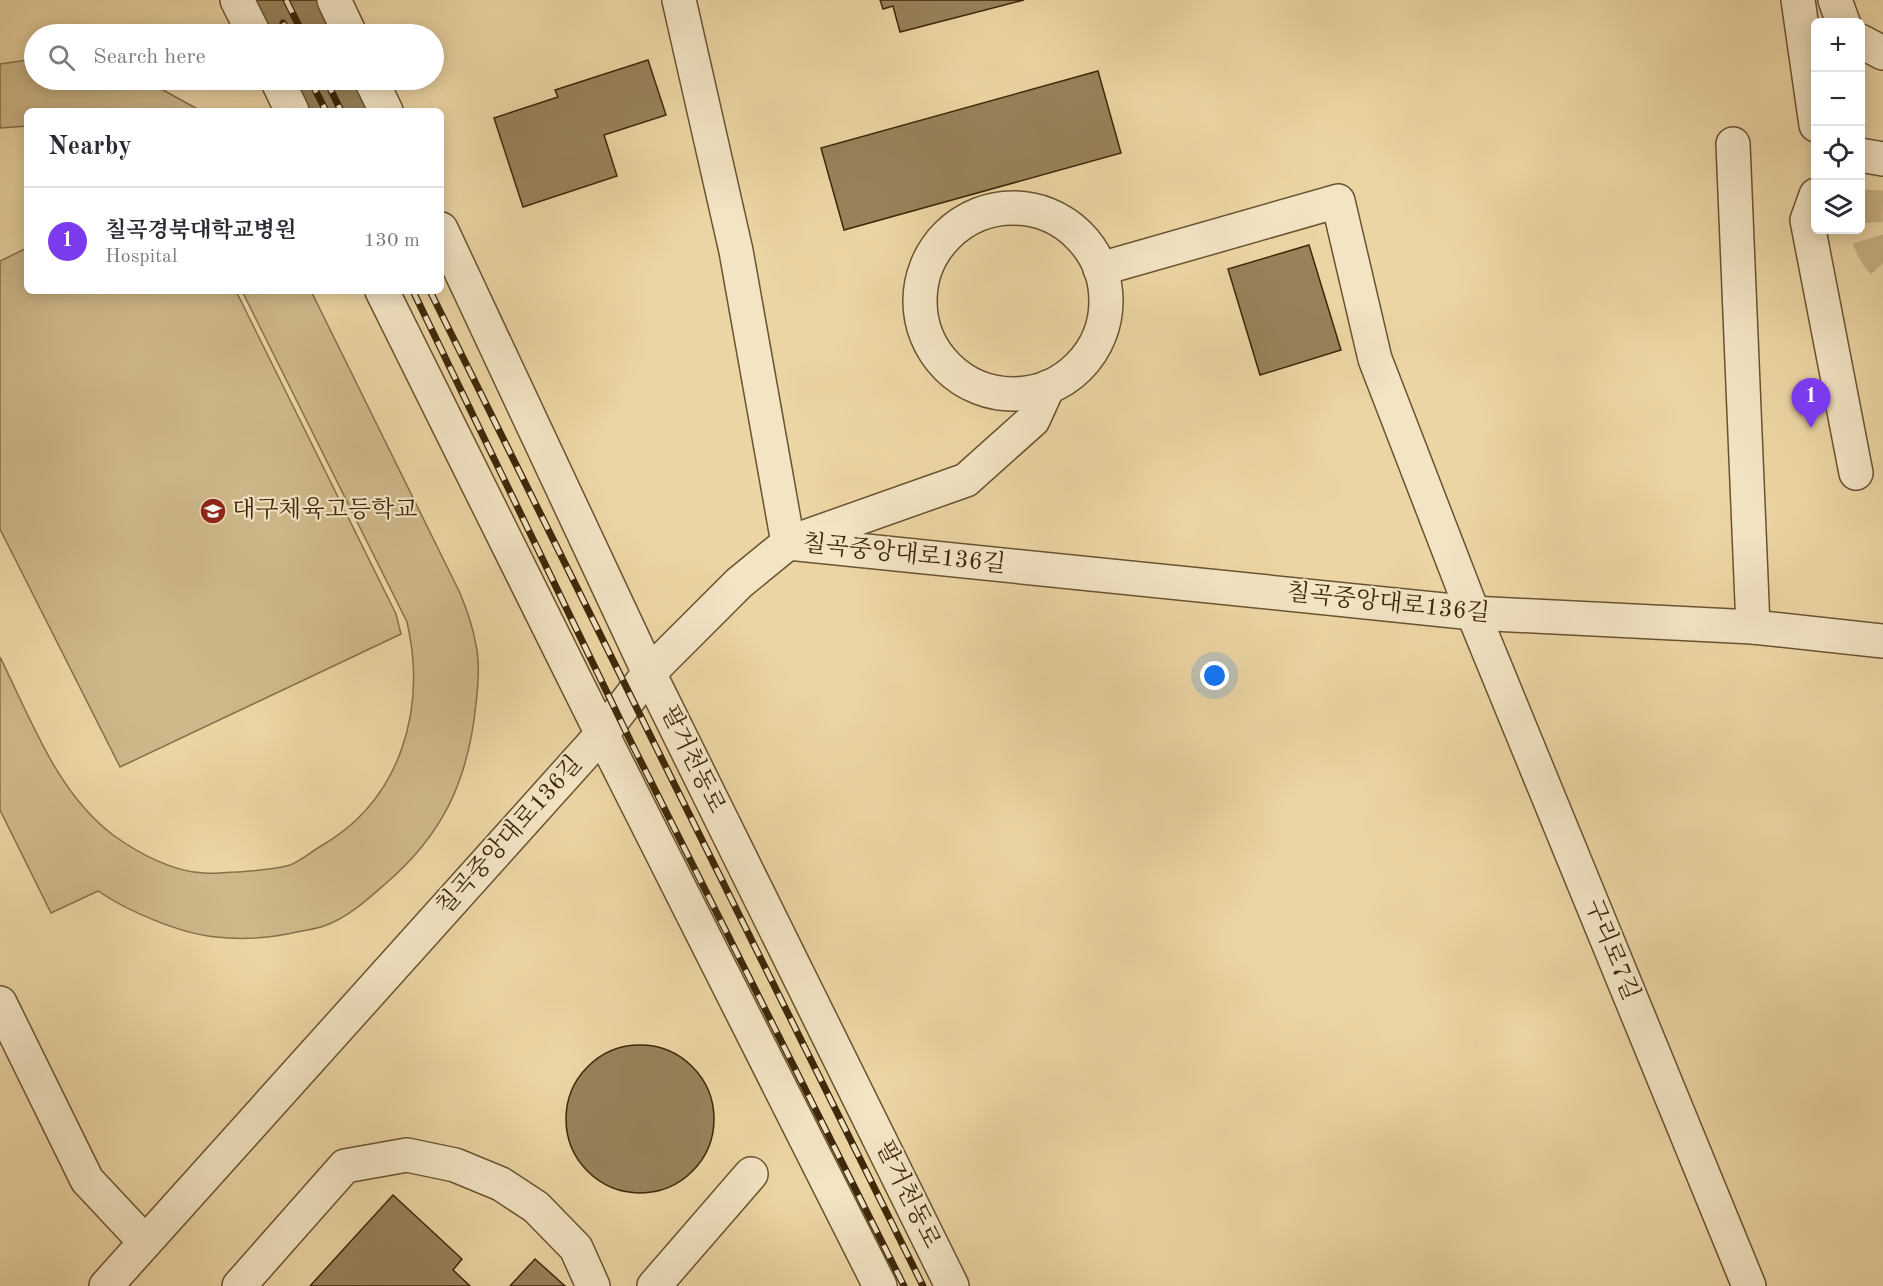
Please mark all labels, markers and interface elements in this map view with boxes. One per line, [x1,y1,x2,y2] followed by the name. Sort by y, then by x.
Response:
[1811,18,1865,234] map controls
[1811,18,1865,72] button: +
[24,24,444,90] search box
[45,41,78,74] icon: search
[93,46,206,68] text: Search here
[1811,72,1865,126] button: −
[1811,126,1865,180] button: locate
[48,134,132,160] text: Nearby
[1811,180,1865,234] button: layers
[105,220,296,242] text: 칠곡경북대학교병원
[62,231,73,251] text: 1
[364,231,420,251] text: 130 m
[105,247,177,267] text: Hospital
[1792,378,1830,428] pin: 1
[198,496,228,526] school or university icon: 대구체육고등학교
[232,497,417,523] place label: 대구체육고등학교
[801,530,1007,578] street label: 칠곡중앙대로136길
[1285,579,1491,627] street label: 칠곡중앙대로136길
[1200,661,1229,690] your location
[656,702,730,817] street label: 팔거천동로
[431,751,587,920] street label: 칠곡중앙대로136길
[1580,895,1644,1004] street label: 구리로7길
[871,1137,945,1252] street label: 팔거천동로

